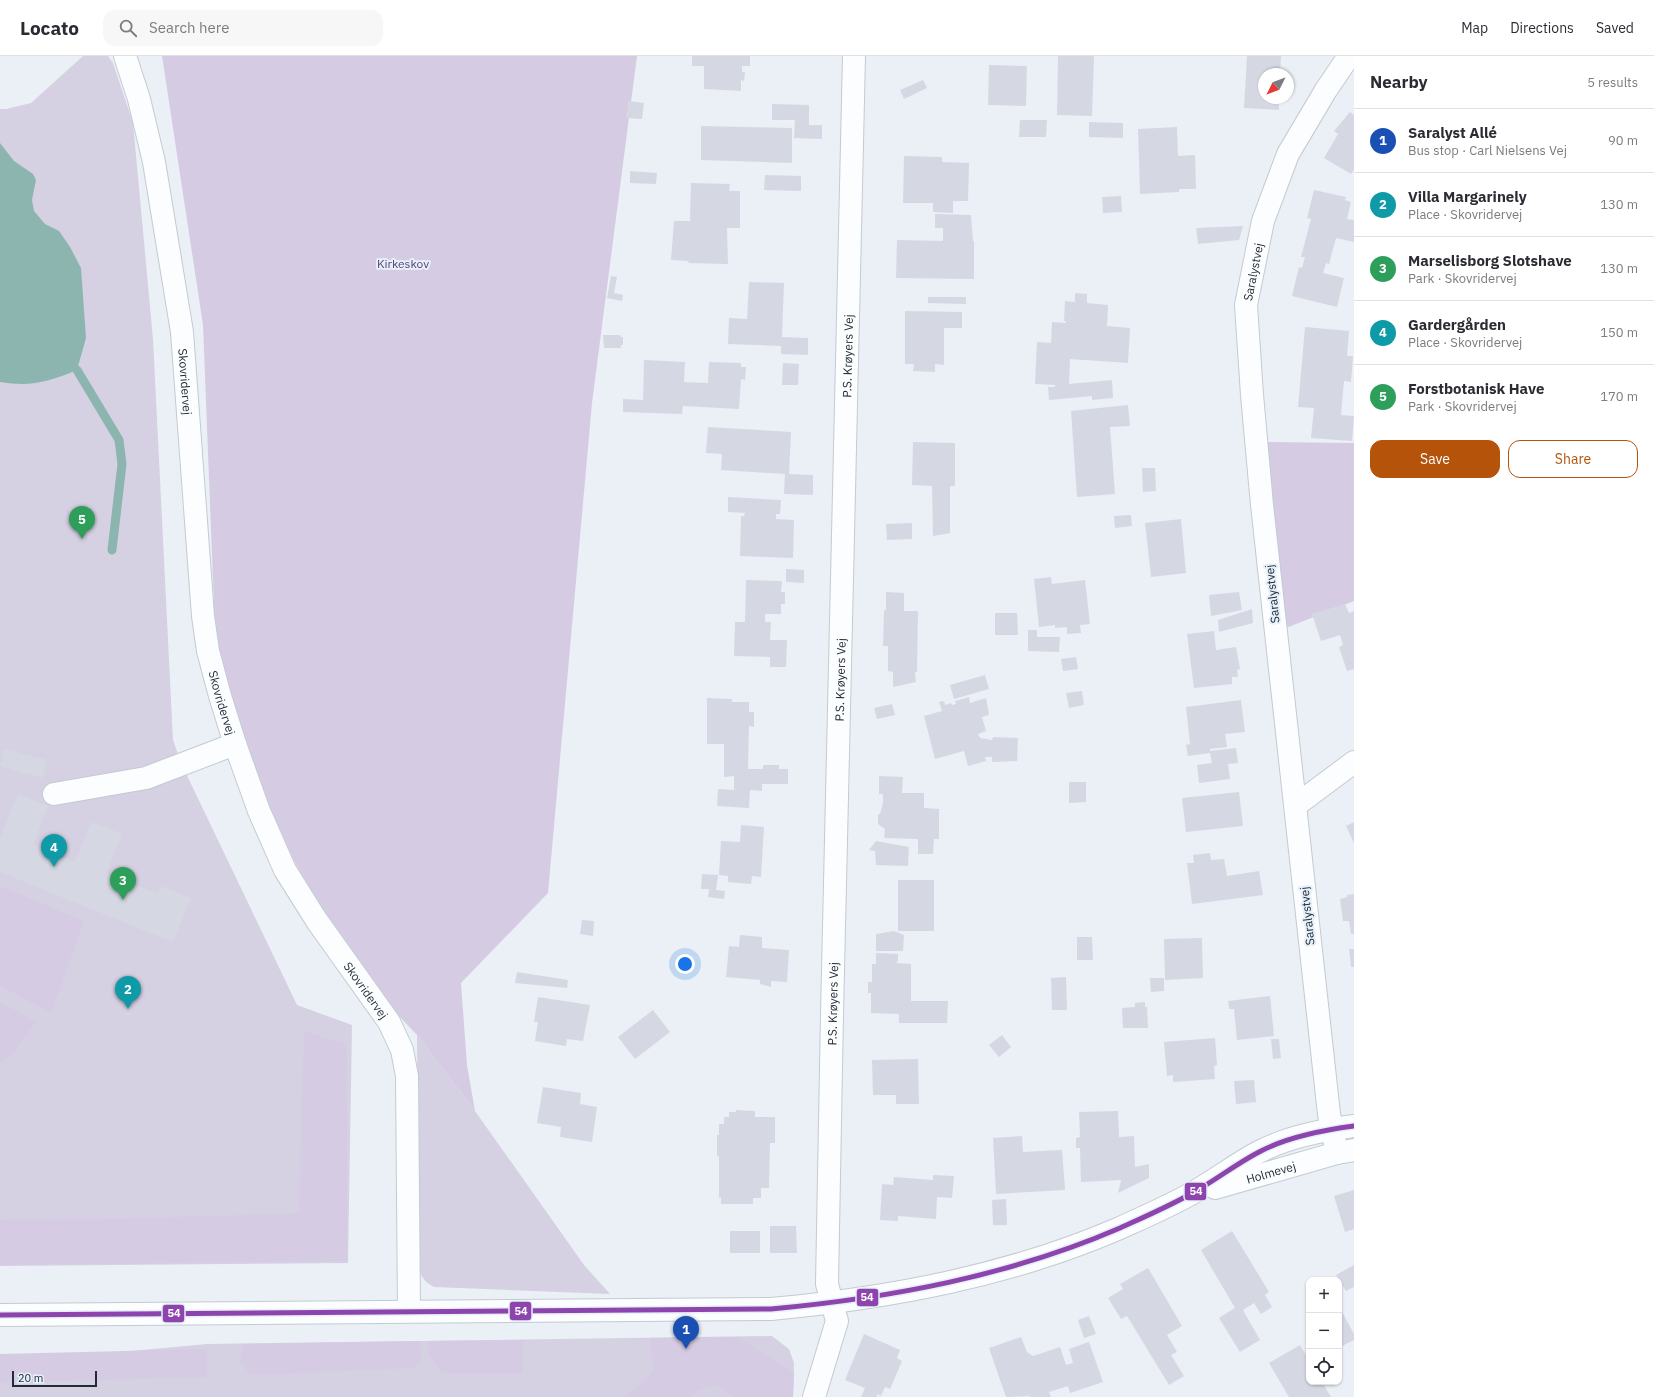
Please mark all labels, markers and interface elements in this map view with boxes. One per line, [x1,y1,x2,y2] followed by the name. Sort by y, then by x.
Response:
[103,10,383,46] search box
[20,16,79,40] text: Locato
[117,17,139,39] icon: search
[149,18,229,37] text: Search here
[1461,19,1488,37] text: Map
[1510,19,1574,37] text: Directions
[1596,19,1634,37] text: Saved
[1258,68,1294,104] north arrow
[1370,71,1428,93] text: Nearby
[1587,74,1638,91] text: 5 results
[1408,123,1497,142] text: Saralyst Allé
[1379,132,1387,149] text: 1
[1608,132,1638,149] text: 90 m
[1408,142,1567,159] text: Bus stop · Carl Nielsens Vej
[1408,187,1527,206] text: Villa Margarinely
[1379,196,1387,213] text: 2
[1600,196,1638,213] text: 130 m
[1408,206,1522,223] text: Place · Skovridervej
[1240,242,1266,302] street label: Saralystvej
[1408,251,1572,270] text: Marselisborg Slotshave
[377,256,429,271] park label: Kirkeskov
[1379,260,1387,277] text: 3
[1600,260,1638,277] text: 130 m
[1408,270,1517,287] text: Park · Skovridervej
[839,314,856,398] street label: P.S. Krøyers Vej
[1408,315,1506,334] text: Gardergården
[1379,324,1387,341] text: 4
[1600,324,1638,341] text: 150 m
[1408,334,1522,351] text: Place · Skovridervej
[176,348,196,415] street label: Skovridervej
[1408,379,1544,398] text: Forstbotanisk Have
[1379,388,1387,405] text: 5
[1600,388,1638,405] text: 170 m
[1408,398,1517,415] text: Park · Skovridervej
[1370,440,1500,478] button: Save
[1508,440,1638,478] button: Share
[69,506,95,539] pin: 5
[1261,564,1283,624] street label: Saralystvej
[831,638,848,722] street label: P.S. Krøyers Vej
[206,669,239,737] street label: Skovridervej
[41,834,67,867] pin: 4
[110,867,136,900] pin: 3
[1296,886,1318,946] street label: Saralystvej
[675,954,695,974] your location
[341,959,392,1022] street label: Skovridervej
[824,962,841,1046] street label: P.S. Krøyers Vej
[115,976,141,1009] pin: 2
[1244,1158,1297,1186] street label: Holmevej
[1184,1182,1207,1201] line badge: 54
[1189,1184,1203,1198] text: 54
[1306,1277,1342,1385] map controls
[1306,1277,1342,1313] button: +
[856,1288,879,1307] line badge: 54
[860,1290,874,1304] text: 54
[509,1301,532,1321] line badge: 54
[162,1304,185,1323] line badge: 54
[514,1304,528,1318] text: 54
[167,1306,181,1320] text: 54
[1306,1313,1342,1349] button: −
[673,1316,699,1349] pin: 1
[1306,1349,1342,1385] button: locate
[12,1369,97,1388] scale bar
[18,1371,43,1385] text: 20 m

